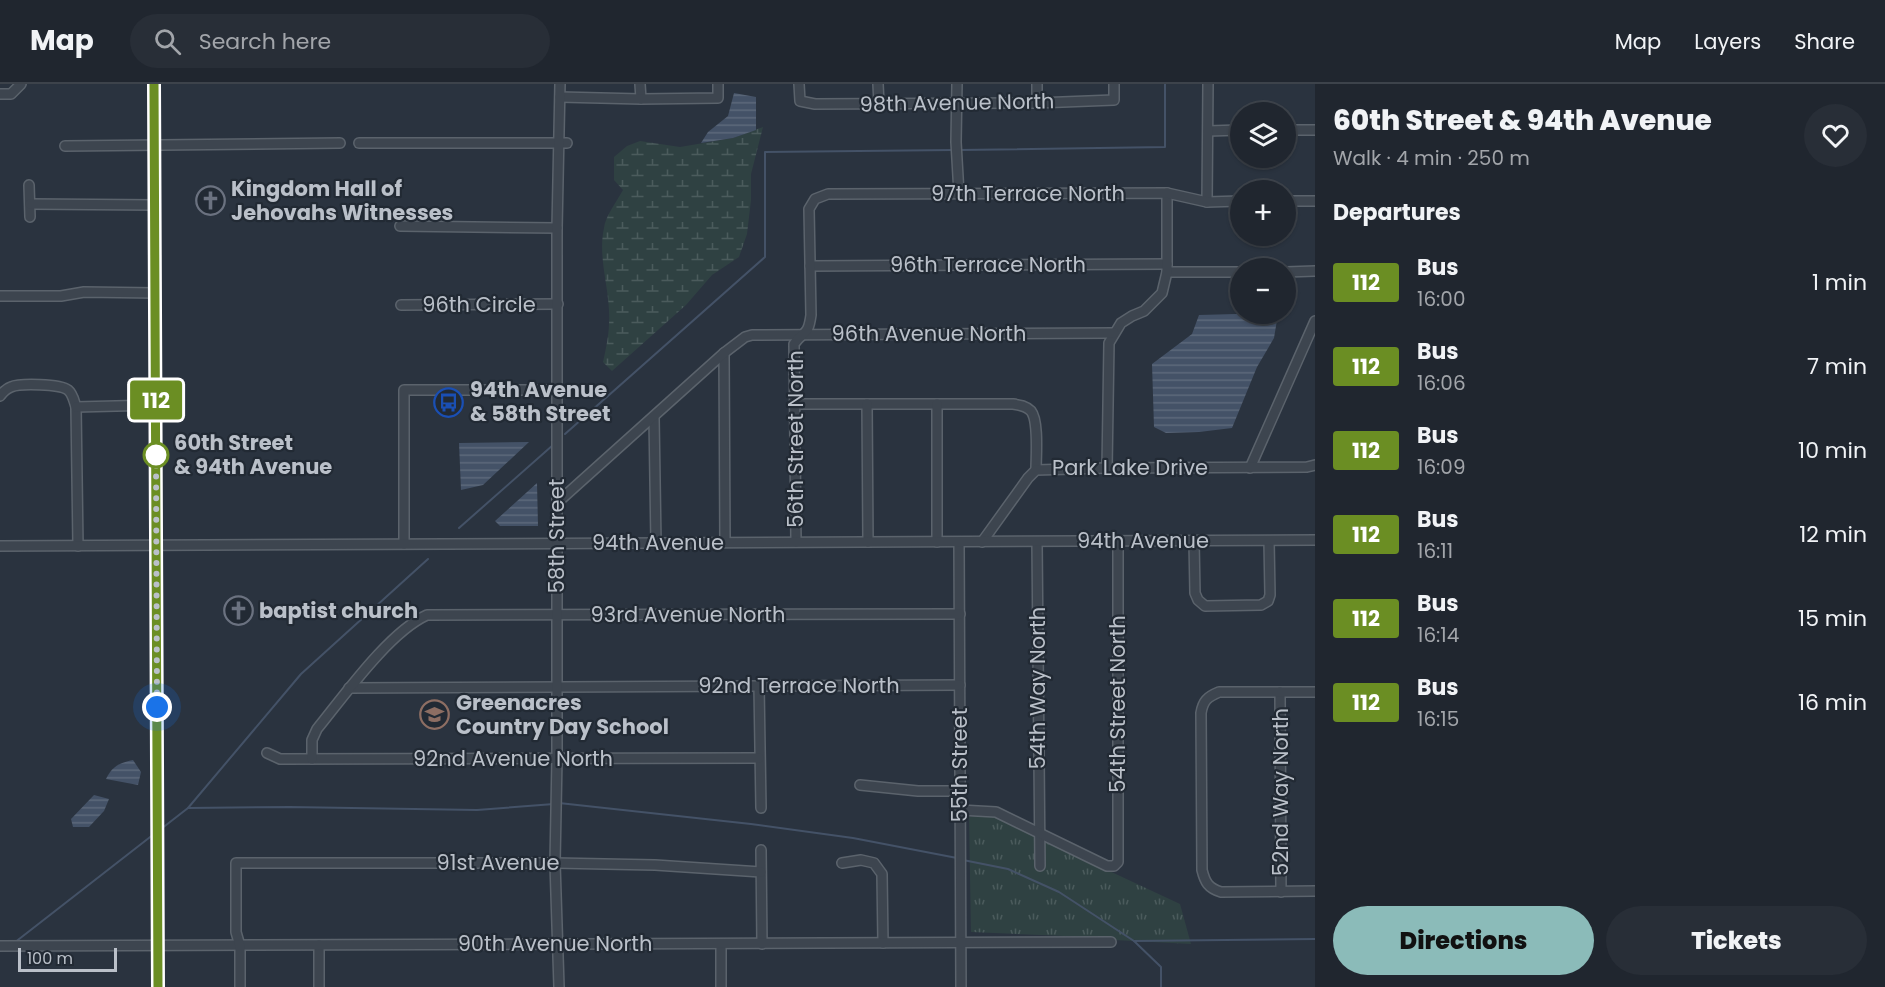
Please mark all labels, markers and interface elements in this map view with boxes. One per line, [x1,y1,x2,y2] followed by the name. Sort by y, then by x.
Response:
[130,14,550,68] search box
[30,21,94,60] text: Map
[151,25,184,58] icon: search
[199,26,331,57] text: Search here
[1615,27,1661,56] text: Map
[1694,27,1761,56] text: Layers
[1794,27,1855,56] text: Share
[859,86,1055,119] street label: 98th Avenue North
[1333,101,1712,140] text: 60th Street & 94th Avenue
[1230,102,1296,324] map controls
[1230,102,1296,168] button: layers
[1804,104,1867,167] button: heart
[1333,144,1530,172] text: Walk · 4 min · 250 m
[231,174,453,227] place label: Kingdom Hall of Jehovahs Witnesses
[931,179,1125,208] street label: 97th Terrace North
[1230,180,1296,246] button: +
[194,185,226,217] church icon: Kingdom Hall of Jehovahs Witnesses
[1333,197,1461,228] text: Departures
[890,250,1086,279] street label: 96th Terrace North
[1417,252,1459,283] text: Bus
[1230,258,1296,324] button: −
[1812,267,1867,298] text: 1 min
[1352,268,1380,297] text: 112
[1417,285,1465,313] text: 16:00
[422,290,536,319] street label: 96th Circle
[832,319,1026,348] street label: 96th Avenue North
[1417,336,1459,367] text: Bus
[781,350,810,528] street label: 56th Street North
[1807,351,1867,382] text: 7 min
[1352,352,1380,381] text: 112
[1417,369,1466,397] text: 16:06
[470,375,610,428] place label: 94th Avenue & 58th Street
[122,380,190,420] line badge: 112
[142,386,170,415] text: 112
[433,386,465,418] bus stop icon: 94th Avenue & 58th Street
[1417,420,1459,451] text: Bus
[174,428,332,481] place label: 60th Street & 94th Avenue
[1798,435,1867,466] text: 10 min
[1352,436,1380,465] text: 112
[143,442,169,468] marker: 60th Street & 94th Avenue
[1052,453,1208,482] street label: Park Lake Drive
[1417,453,1466,481] text: 16:09
[542,479,571,593] street label: 58th Street
[1417,504,1459,535] text: Bus
[1799,519,1867,550] text: 12 min
[1352,520,1380,549] text: 112
[1077,526,1209,555] street label: 94th Avenue
[592,528,724,557] street label: 94th Avenue
[1417,537,1453,565] text: 16:11
[1417,588,1459,619] text: Bus
[222,595,254,627] church icon: baptist church
[259,596,418,625] place label: baptist church
[591,600,785,629] street label: 93rd Avenue North
[1798,603,1867,634] text: 15 min
[1352,604,1380,633] text: 112
[1023,607,1052,769] street label: 54th Way North
[1103,615,1132,793] street label: 54th Street North
[1417,621,1459,649] text: 16:14
[698,671,900,700] street label: 92nd Terrace North
[1417,672,1459,703] text: Bus
[1798,687,1867,718] text: 16 min
[456,688,669,741] place label: Greenacres Country Day School
[1352,688,1380,717] text: 112
[142,692,172,722] your location
[419,699,451,731] school or university icon: Greenacres Country Day School
[1417,705,1459,733] text: 16:15
[945,708,974,822] street label: 55th Street
[1266,708,1295,876] street label: 52nd Way North
[413,744,613,773] street label: 92nd Avenue North
[436,848,560,877] street label: 91st Avenue
[1333,906,1594,975] button: Directions
[1606,906,1867,975] button: Tickets
[458,929,652,958] street label: 90th Avenue North
[18,945,117,972] scale bar
[27,947,73,970] text: 100 m

